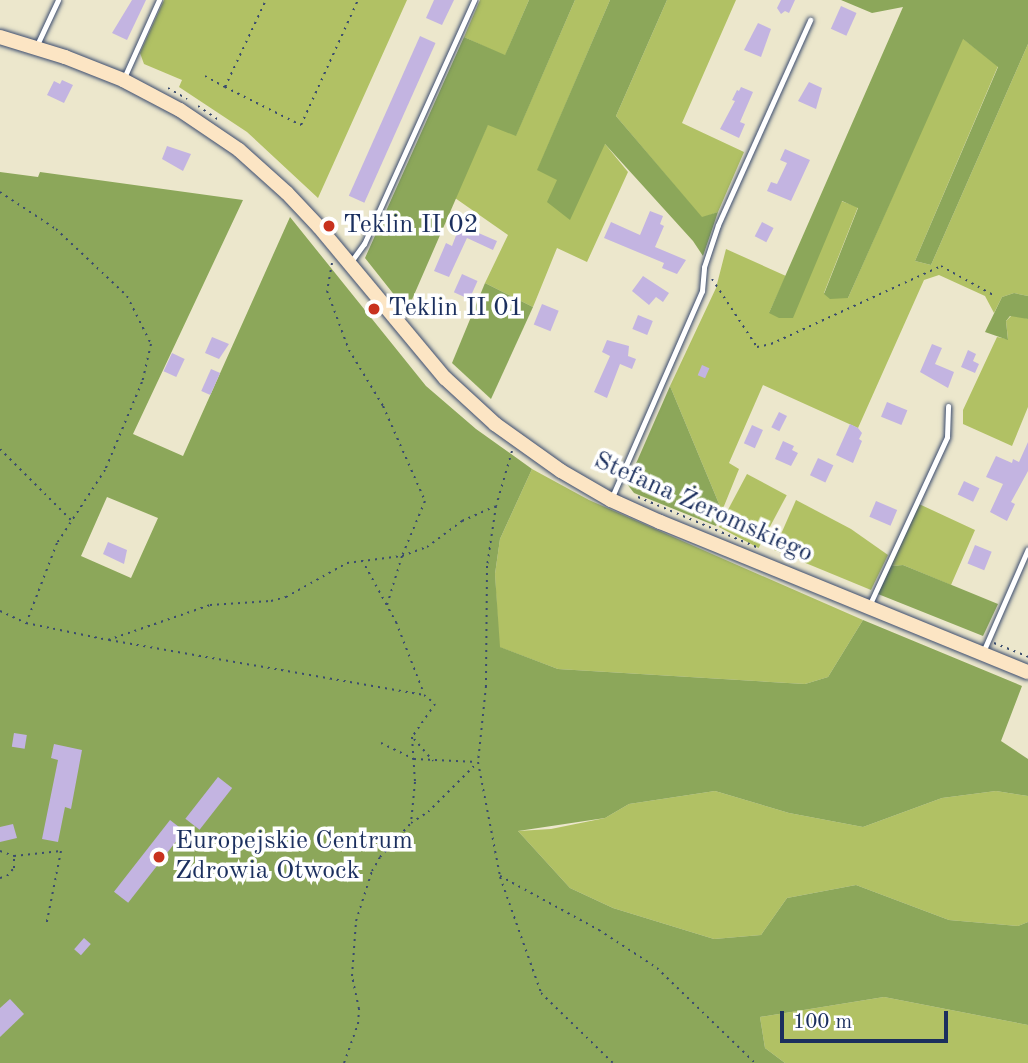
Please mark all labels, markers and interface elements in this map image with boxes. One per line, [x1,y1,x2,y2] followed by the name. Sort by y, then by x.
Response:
[343,210,479,242] place label: Teklin II 02
[321,218,337,234] marker: Teklin II 02
[388,293,524,325] place label: Teklin II 01
[366,301,382,317] marker: Teklin II 01
[589,446,817,570] street label: Stefana Żeromskiego
[175,826,413,888] place label: Europejskie Centrum Zdrowia Otwock
[149,847,169,867] marker: Europejskie Centrum Zdrowia Otwock
[783,996,951,1040] scale bar
[793,1012,852,1033] text: 100 m

